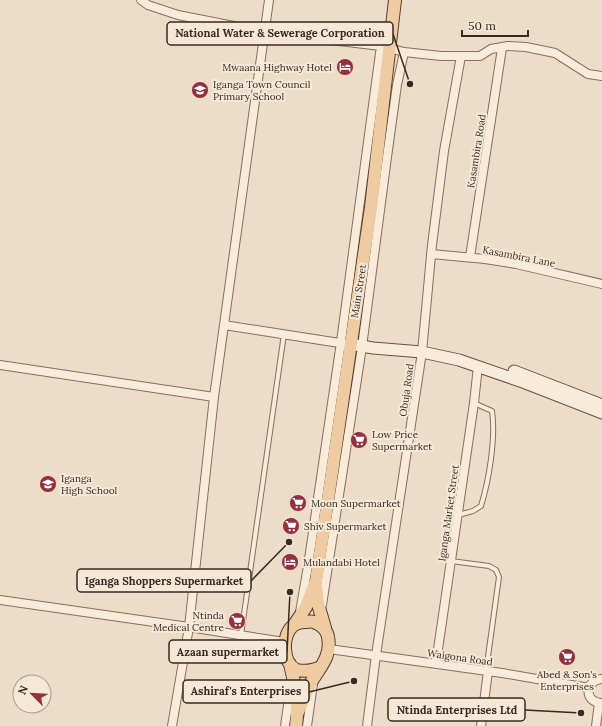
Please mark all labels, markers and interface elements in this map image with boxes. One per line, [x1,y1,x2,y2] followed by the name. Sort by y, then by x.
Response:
[462,12,528,38] scale bar
[468,18,496,33] text: 50 m
[167,22,393,45] callout: National Water & Sewerage Corporation
[175,26,385,40] text: National Water & Sewerage Corporation
[335,57,355,77] hotel icon: Mwaana Highway Hotel
[222,61,332,74] place label: Mwaana Highway Hotel
[213,78,311,103] place label: Iganga Town Council Primary School
[190,80,210,100] school or university icon: Iganga Town Council Primary School
[464,113,489,189] street label: Kasambira Road
[481,243,557,270] street label: Kasambira Lane
[348,263,369,319] street label: Main Street
[396,363,417,417] street label: Obuja Road
[372,428,432,453] place label: Low Price Supermarket
[349,430,369,450] supermarket icon: Low Price Supermarket
[435,464,462,562] street label: Iganga Market Street
[61,472,118,497] place label: Iganga High School
[38,474,58,494] school or university icon: Iganga High School
[288,493,308,513] supermarket icon: Moon Supermarket
[311,497,401,510] place label: Moon Supermarket
[281,516,301,536] supermarket icon: Shiv Supermarket
[304,520,386,533] place label: Shiv Supermarket
[280,552,300,572] hotel icon: Mulandabi Hotel
[303,556,380,569] place label: Mulandabi Hotel
[77,569,251,592] callout: Iganga Shoppers Supermarket
[85,574,244,588] text: Iganga Shoppers Supermarket
[153,609,225,634] place label: Ntinda Medical Centre
[227,611,247,631] supermarket icon: Ntinda Medical Centre
[169,640,287,663] callout: Azaan supermarket
[177,645,280,659] text: Azaan supermarket
[426,646,493,669] street label: Waigona Road
[557,647,577,667] supermarket icon: Abed & Son's Enterprises
[536,668,597,693] place label: Abed & Son's Enterprises
[12,674,52,714] north arrow
[183,680,309,703] callout: Ashiraf's Enterprises
[15,683,31,697] text: N
[191,684,301,698] text: Ashiraf's Enterprises
[388,698,525,721] callout: Ntinda Enterprises Ltd
[397,703,518,717] text: Ntinda Enterprises Ltd

